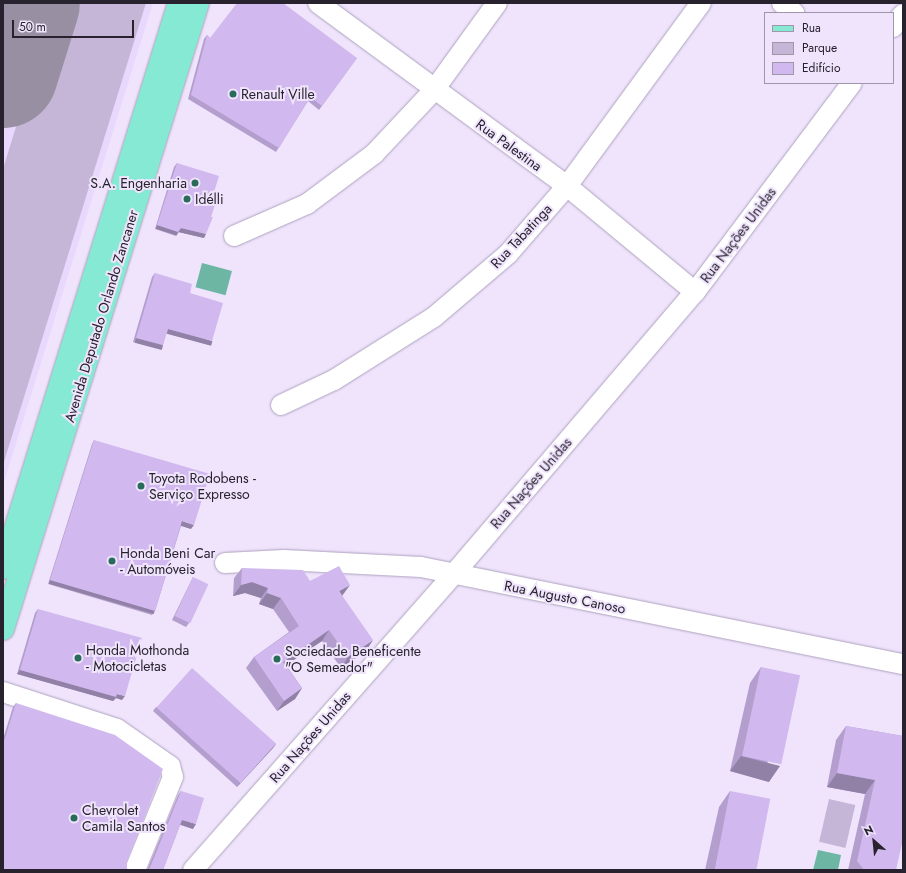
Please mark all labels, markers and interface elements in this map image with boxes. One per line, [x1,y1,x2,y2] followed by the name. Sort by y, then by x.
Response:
[14,12,136,38] scale bar
[764,12,894,84] legend
[19,18,46,36] text: 50 m
[802,19,821,37] text: Rua
[802,39,837,57] text: Parque
[802,59,841,77] text: Edifício
[241,86,315,102] place label: Renault Ville
[228,89,238,99] marker: Renault Ville
[473,115,545,175] street label: Rua Palestina
[90,175,187,191] place label: S.A. Engenharia
[190,178,200,188] marker: S.A. Engenharia
[697,184,779,286] street label: Rua Nações Unidas
[195,191,224,207] place label: Idélli
[182,194,192,204] marker: Idélli
[487,200,555,272] street label: Rua Tabatinga
[61,208,141,424] street label: Avenida Deputado Orlando Zancaner
[487,434,575,532] street label: Rua Nações Unidas
[149,470,256,502] place label: Toyota Rodobens - Serviço Expresso
[136,481,146,491] marker: Toyota Rodobens - Serviço Expresso
[120,545,215,578] place label: Honda Beni Car - Automóveis
[107,556,117,566] marker: Honda Beni Car - Automóveis
[503,577,627,617] street label: Rua Augusto Canoso
[86,642,189,674] place label: Honda Mothonda - Motocicletas
[285,643,421,676] place label: Sociedade Beneficente "O Semeador"
[73,653,83,663] marker: Honda Mothonda - Motocicletas
[272,654,282,664] marker: Sociedade Beneficente "O Semeador"
[266,688,354,786] street label: Rua Nações Unidas
[82,802,165,834] place label: Chevrolet Camila Santos
[69,813,79,823] marker: Chevrolet Camila Santos
[854,821,894,861] north arrow
[861,821,876,839] text: N

